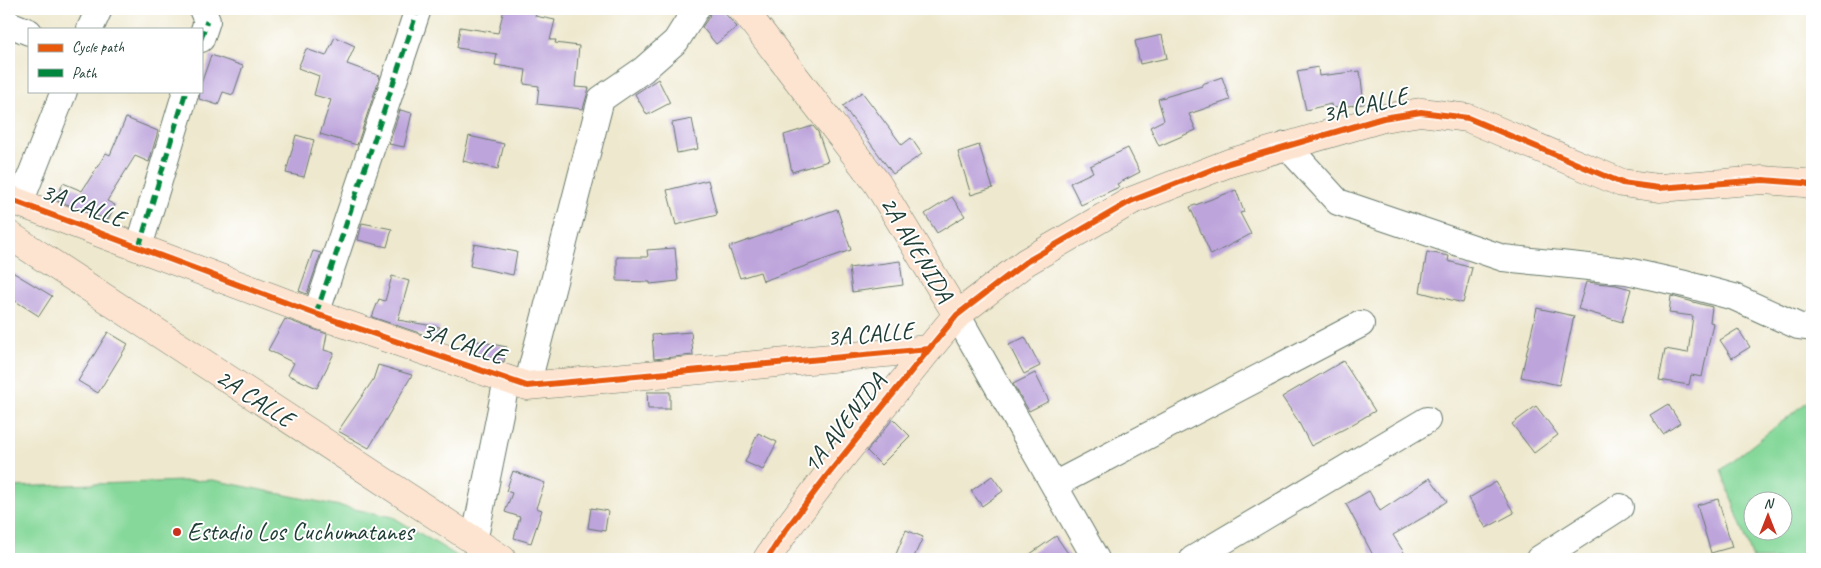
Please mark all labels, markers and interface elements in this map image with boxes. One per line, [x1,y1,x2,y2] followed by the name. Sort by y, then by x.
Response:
[28,28,202,92] legend
[72,38,124,57] text: Cycle path
[72,64,98,83] text: Path
[1319,79,1414,130] street label: 3A CALLE
[37,175,132,236] street label: 3A CALLE
[873,190,961,308] street label: 2A AVENIDA
[417,314,512,373] street label: 3A CALLE
[825,314,918,354] street label: 3A CALLE
[210,361,303,437] street label: 2A CALLE
[795,366,893,479] street label: 1A AVENIDA
[1744,490,1794,540] north arrow
[1764,495,1775,512] text: N
[187,516,416,548] place label: Estadio Los Cuchumatanes
[171,526,183,538] marker: Estadio Los Cuchumatanes

